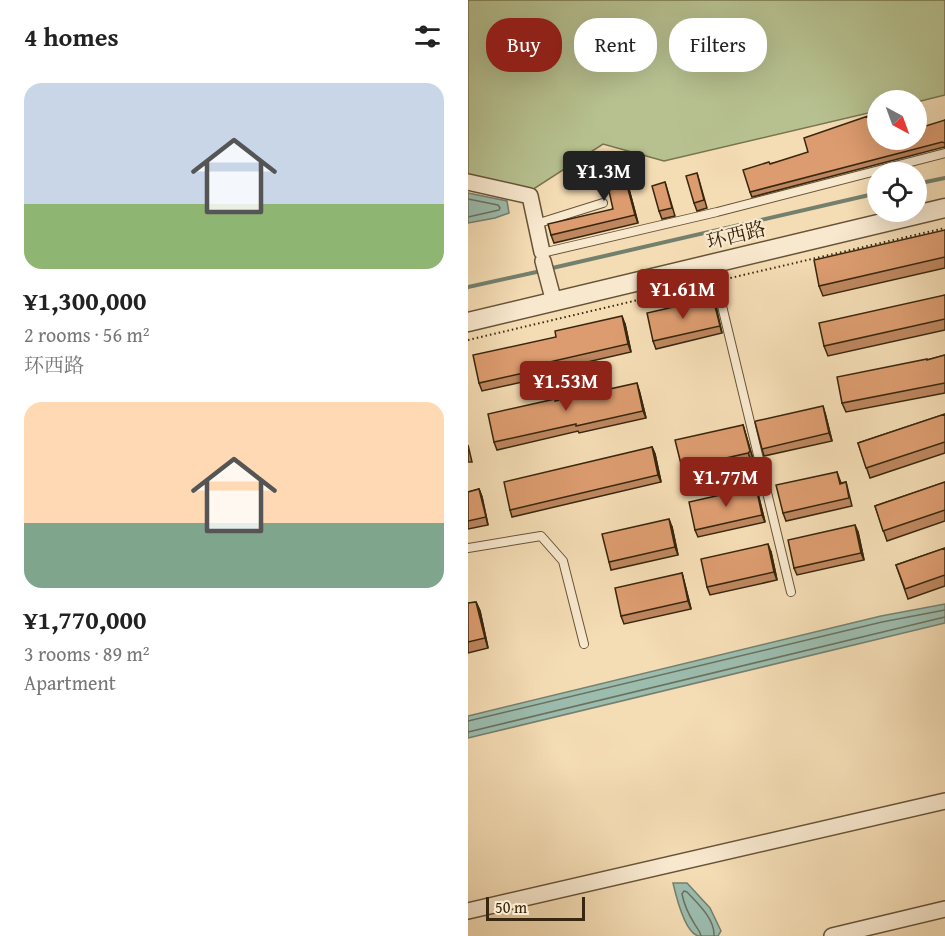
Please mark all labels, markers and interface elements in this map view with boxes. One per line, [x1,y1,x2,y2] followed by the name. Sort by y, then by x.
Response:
[24,17,119,56] text: 4 homes
[486,18,562,72] chip: Buy
[574,18,657,72] chip: Rent
[669,18,767,72] chip: Filters
[411,20,444,53] icon: filters
[867,90,927,150] north arrow
[867,90,927,222] map controls
[180,122,288,230] icon: home
[562,151,646,202] pin: ¥1.3M
[577,156,631,185] text: ¥1.3M
[867,162,927,222] button: locate
[703,213,768,256] street label: 环西路
[634,269,732,320] pin: ¥1.61M
[651,274,715,303] text: ¥1.61M
[24,281,146,320] text: ¥1,300,000
[24,320,150,349] text: 2 rooms · 56 m²
[24,350,84,379] text: 环西路
[517,361,615,412] pin: ¥1.53M
[534,366,598,395] text: ¥1.53M
[180,441,288,549] icon: home
[677,457,775,508] pin: ¥1.77M
[694,462,758,491] text: ¥1.77M
[24,600,146,639] text: ¥1,770,000
[24,639,150,668] text: 3 rooms · 89 m²
[24,668,116,697] text: Apartment
[486,894,585,922] scale bar
[495,895,527,919] text: 50 m

